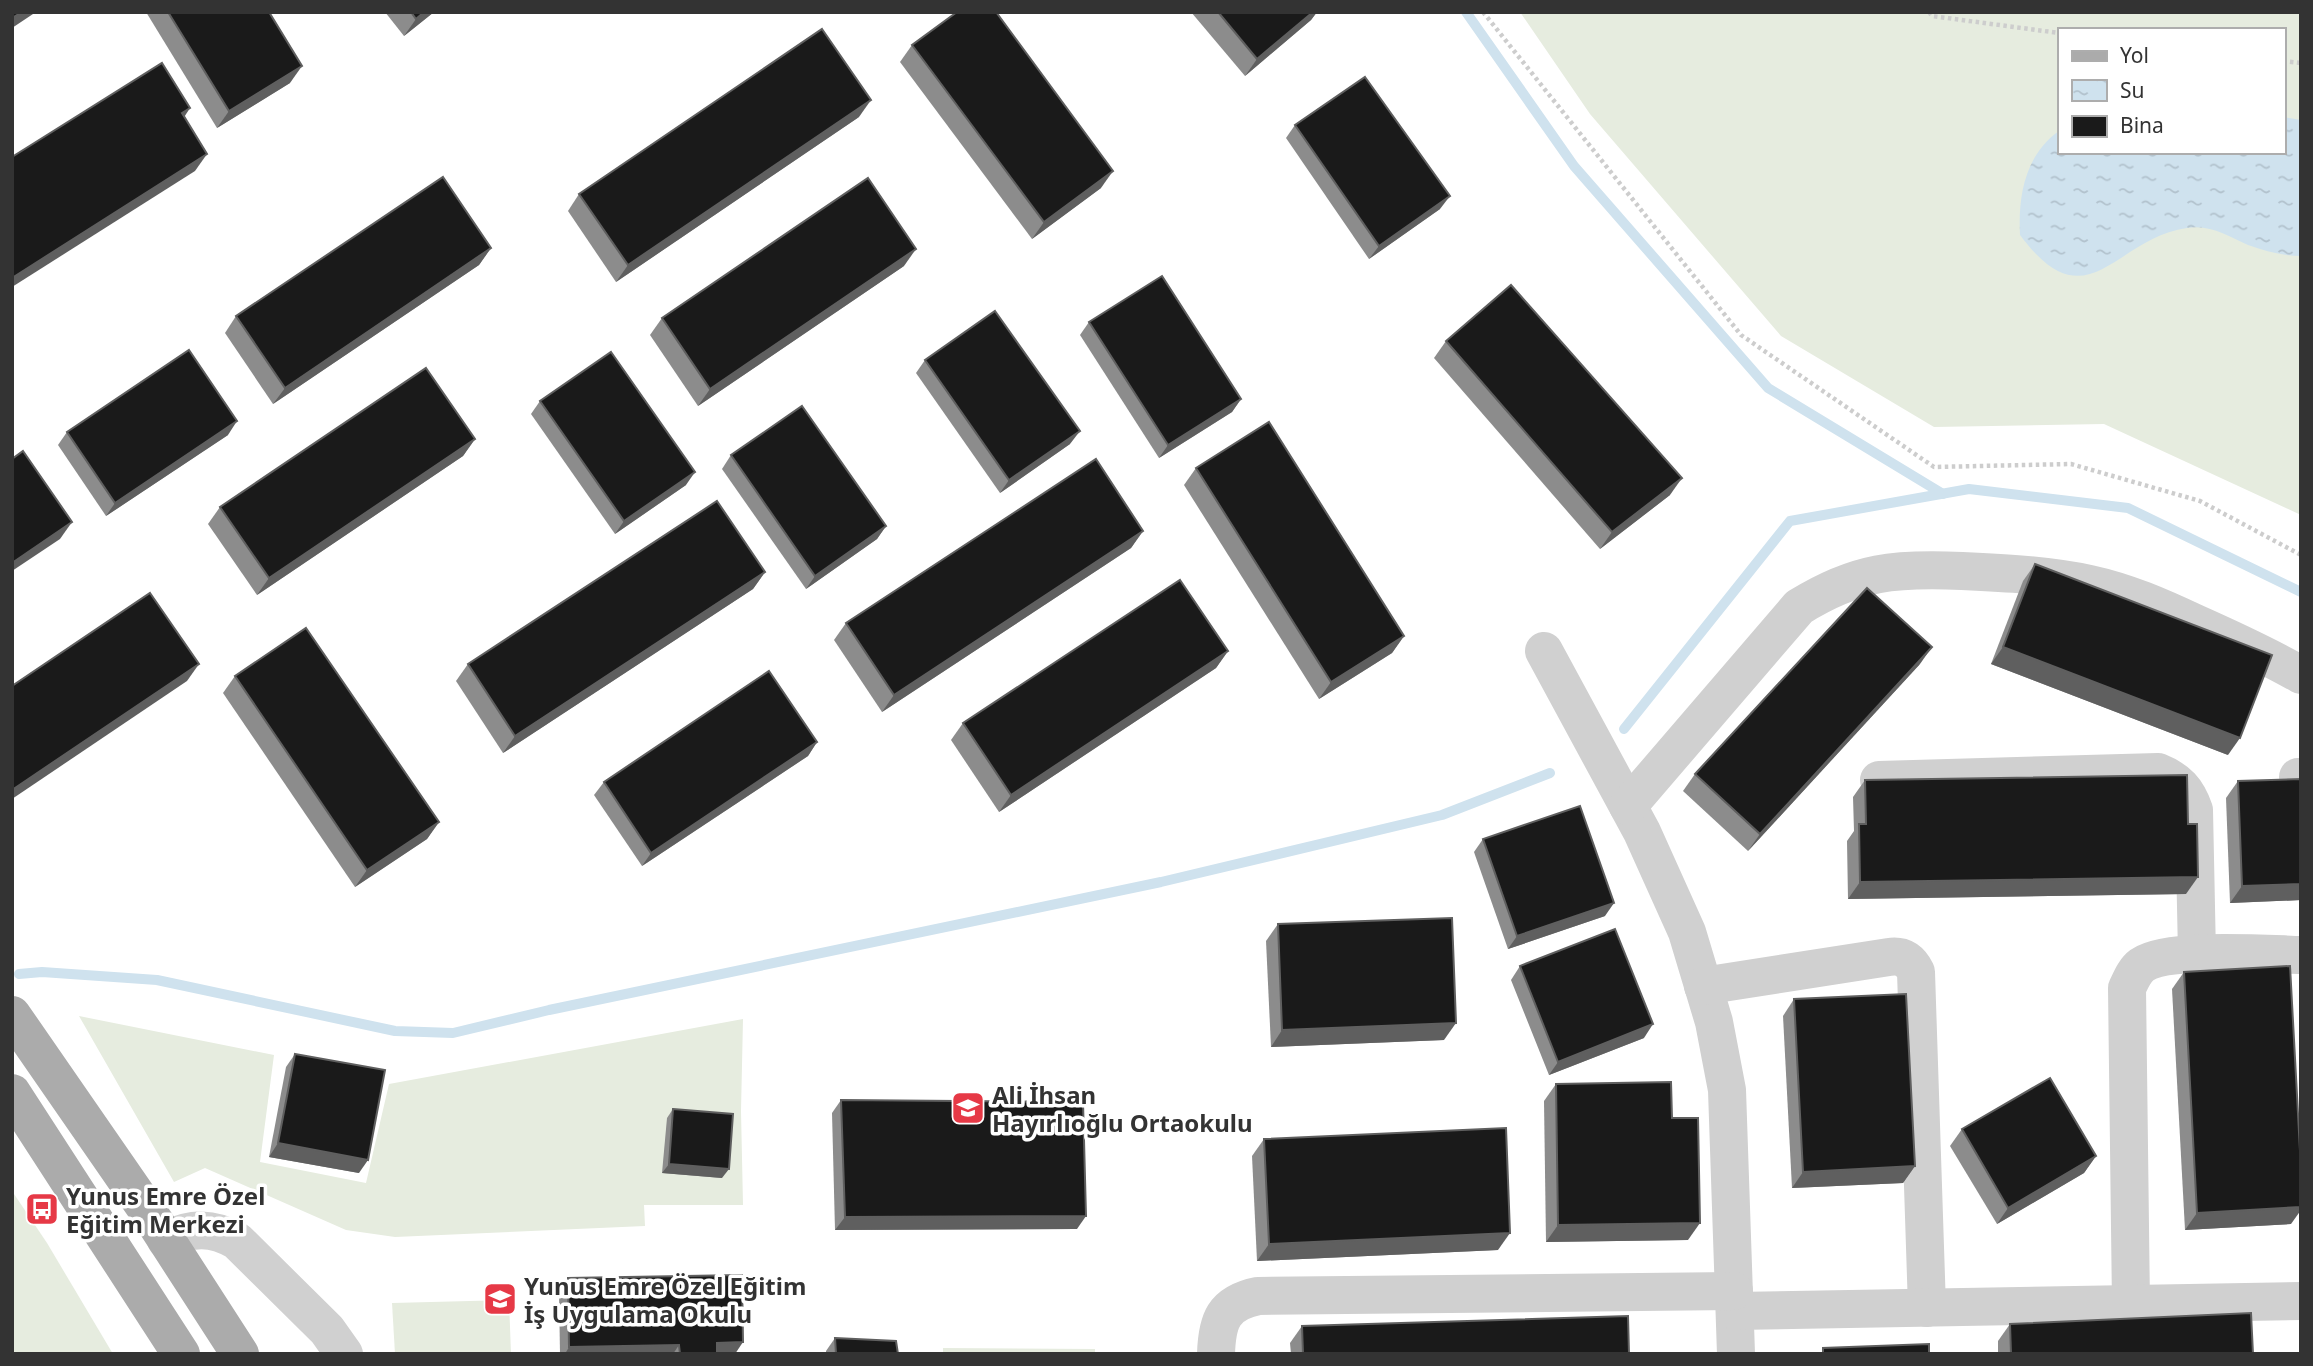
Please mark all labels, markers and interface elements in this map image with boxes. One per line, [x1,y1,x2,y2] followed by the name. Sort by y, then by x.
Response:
[2058,28,2285,154] legend
[2120,41,2149,69] text: Yol
[2120,76,2145,104] text: Su
[2120,111,2164,139] text: Bina
[992,1078,1253,1139] place label: Ali İhsan Hayırlıoğlu Ortaokulu
[949,1089,987,1127] school or university icon: Ali İhsan Hayırlıoğlu Ortaokulu
[66,1179,265,1240] place label: Yunus Emre Özel Eğitim Merkezi
[23,1190,61,1228] bus stop icon: Yunus Emre Özel Eğitim Merkezi
[524,1269,806,1330] place label: Yunus Emre Özel Eğitim İş Uygulama Okulu
[481,1280,519,1318] school or university icon: Yunus Emre Özel Eğitim İş Uygulama Okulu

